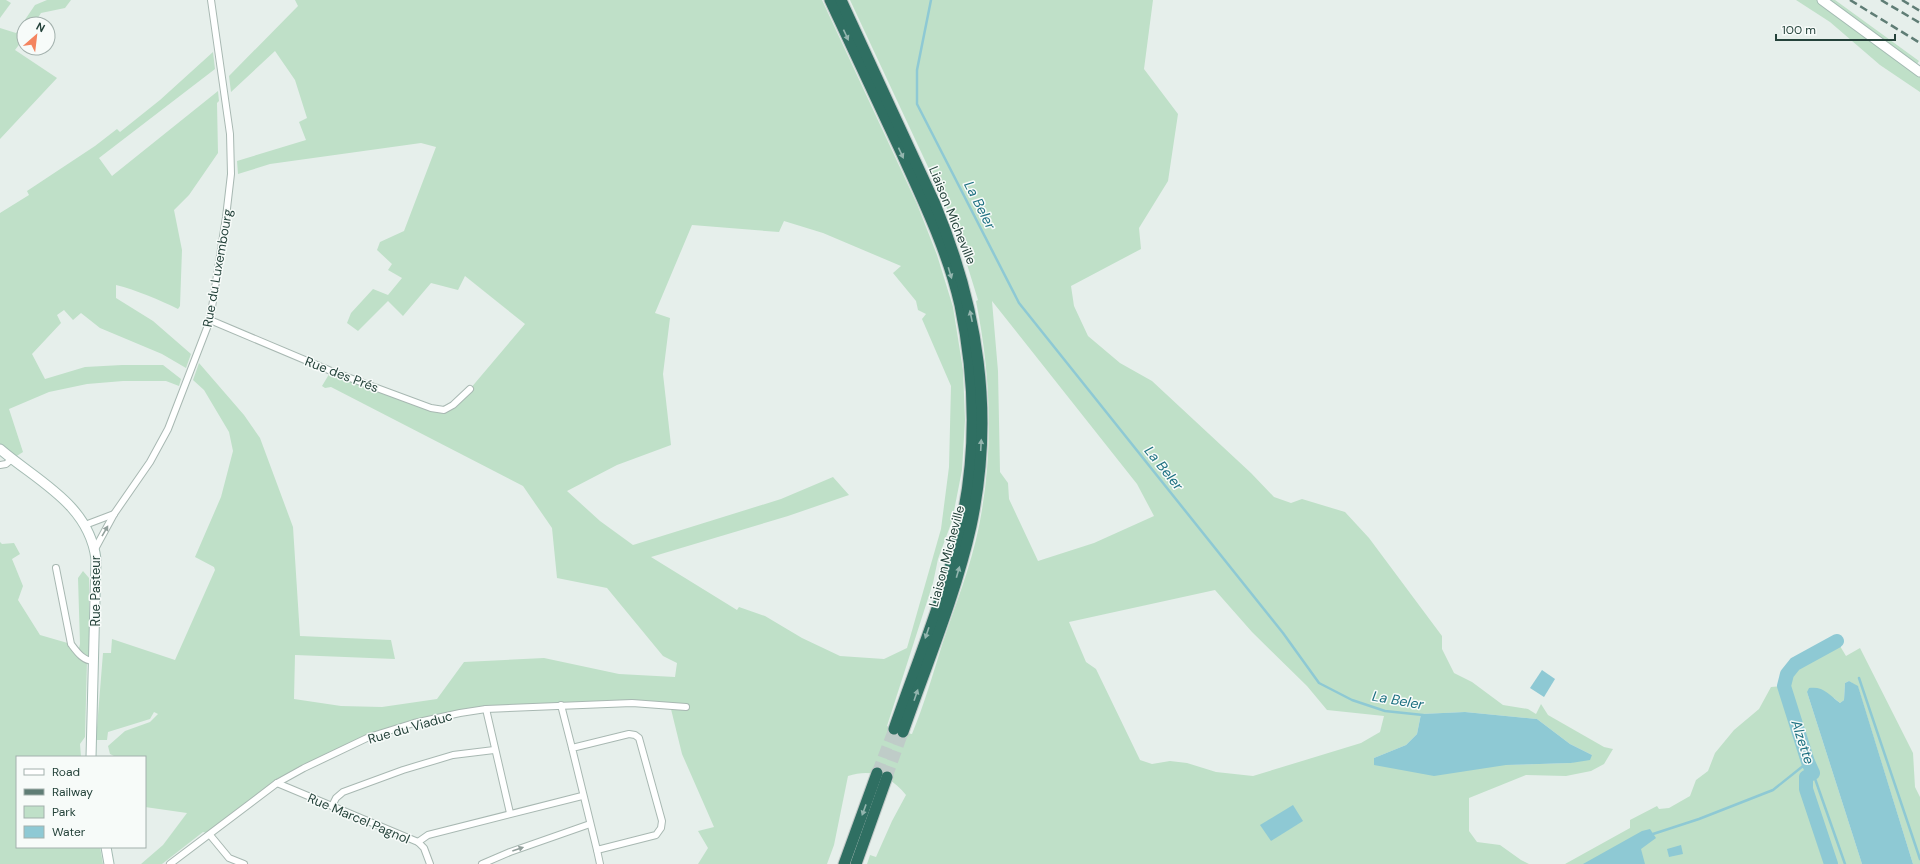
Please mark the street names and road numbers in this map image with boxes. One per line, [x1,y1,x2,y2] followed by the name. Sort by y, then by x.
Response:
[925,164,980,267] street label: Liaison Micheville
[199,208,236,329] street label: Rue du Luxembourg
[303,353,381,396] street label: Rue des Prés
[925,503,968,609] street label: Liaison Micheville
[87,555,104,627] street label: Rue Pasteur
[366,707,454,748] street label: Rue du Viaduc
[305,789,412,848] street label: Rue Marcel Pagnol

